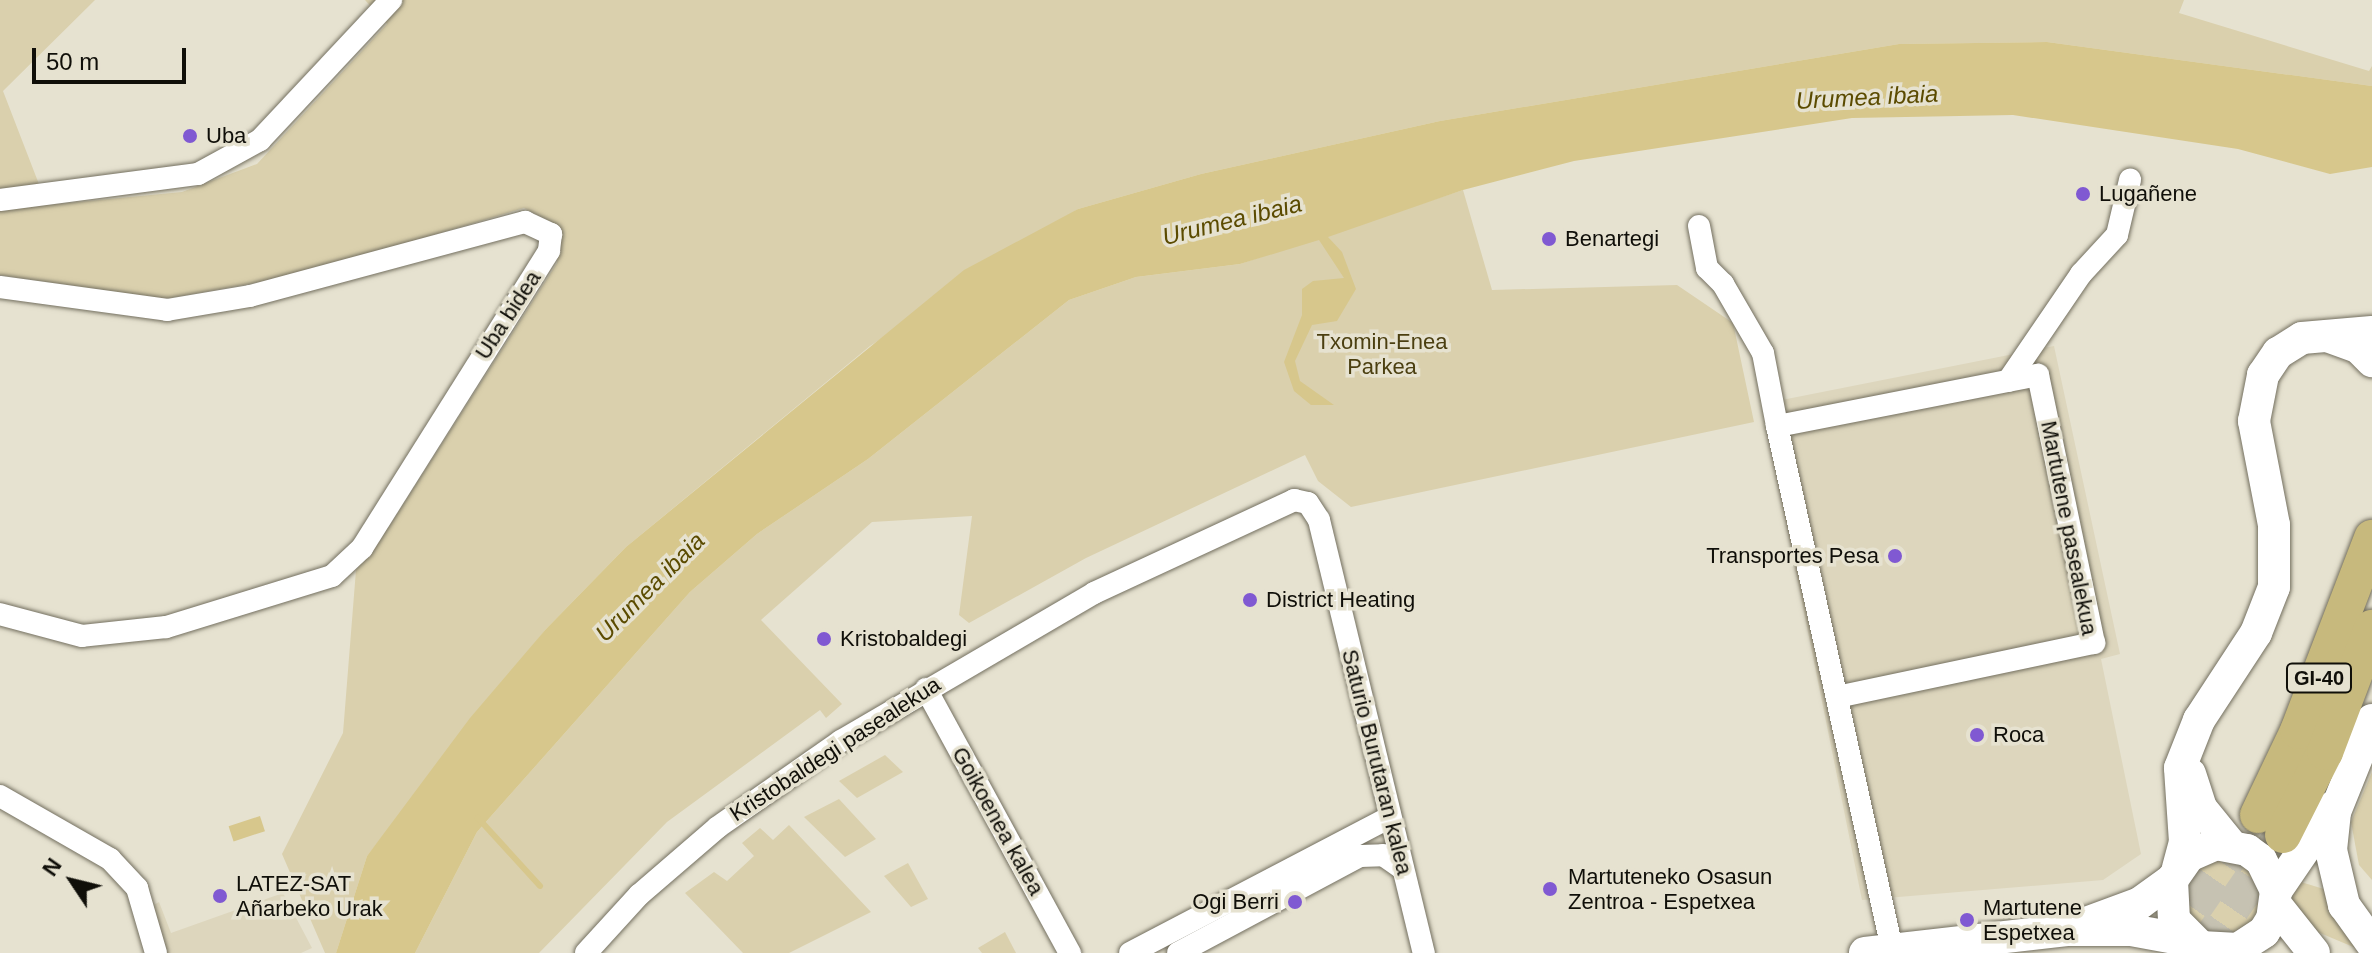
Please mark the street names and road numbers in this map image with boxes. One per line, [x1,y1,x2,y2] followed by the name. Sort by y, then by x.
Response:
[470,266,546,364] street label: Uba bidea
[2035,419,2103,637] street label: Martutene pasealekua
[1336,647,1418,877] street label: Saturio Burutaran kalea
[2285,662,2353,694] road number: GI-40
[725,671,945,827] street label: Kristobaldegi pasealekua
[946,742,1050,900] street label: Goikoenea kalea

